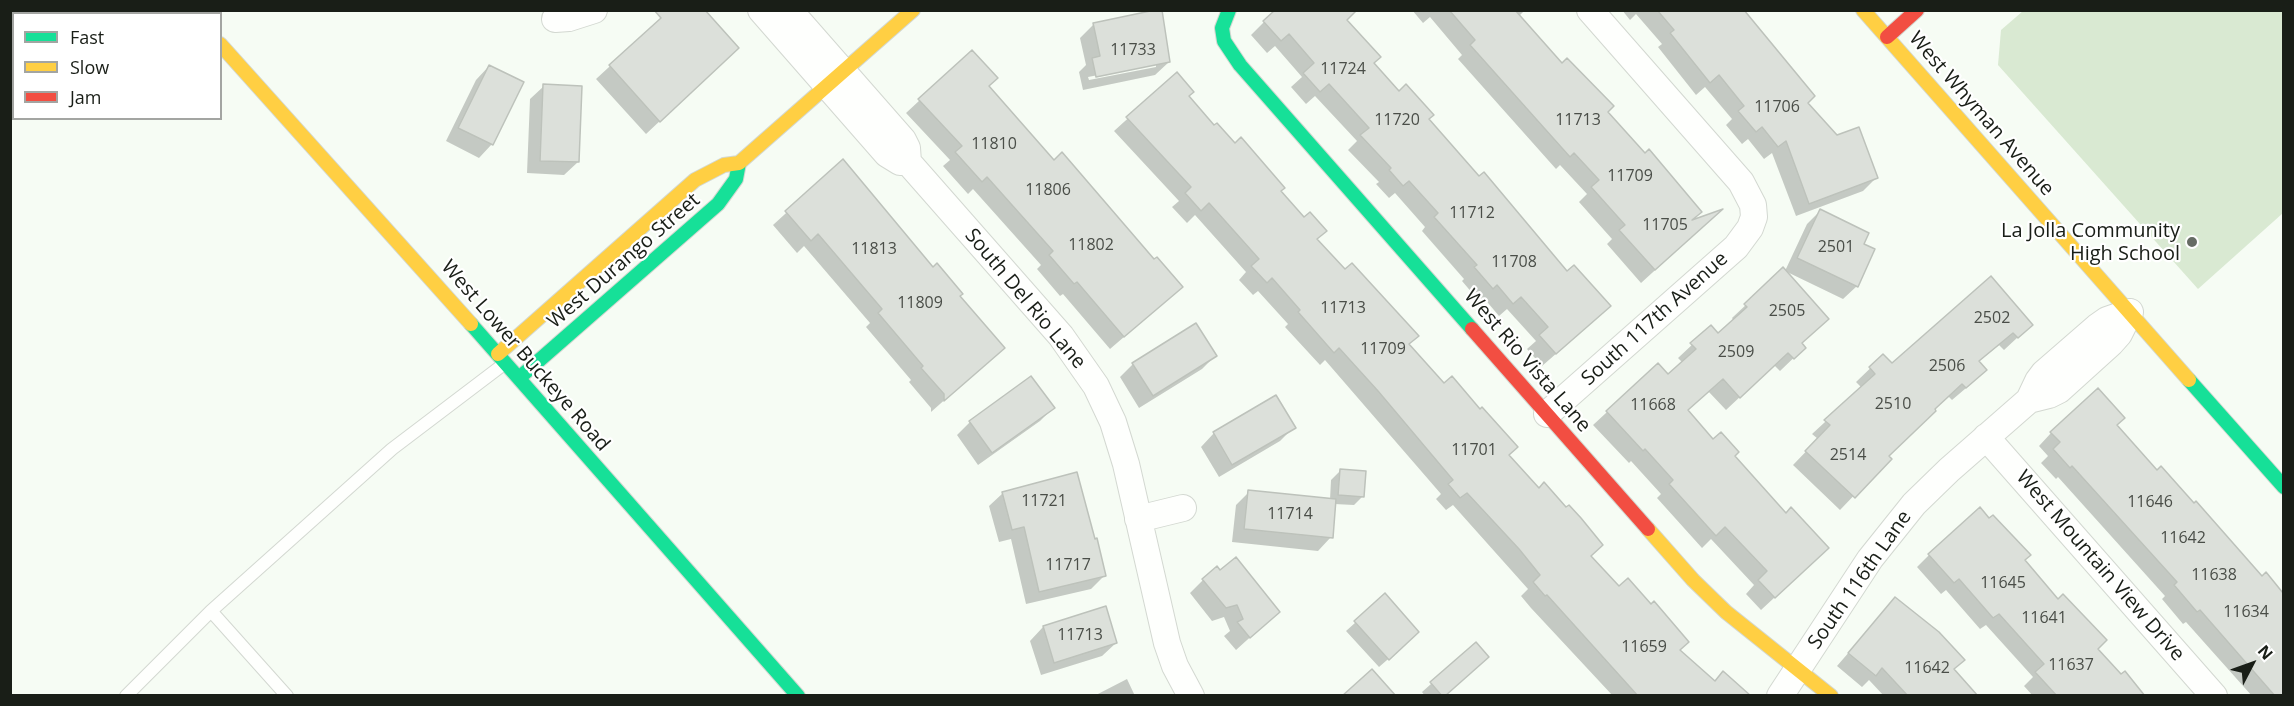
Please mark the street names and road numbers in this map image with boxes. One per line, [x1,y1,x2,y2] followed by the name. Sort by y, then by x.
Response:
[1903,27,2059,201] street label: West Whyman Avenue
[543,188,705,334] street label: West Durango Street
[959,224,1091,374] street label: South Del Rio Lane
[1577,247,1733,391] street label: South 117th Avenue
[436,256,614,456] street label: West Lower Buckeye Road
[1459,285,1595,437] street label: West Rio Vista Lane
[2011,466,2189,666] street label: West Mountain View Drive
[1803,506,1917,654] street label: South 116th Lane

